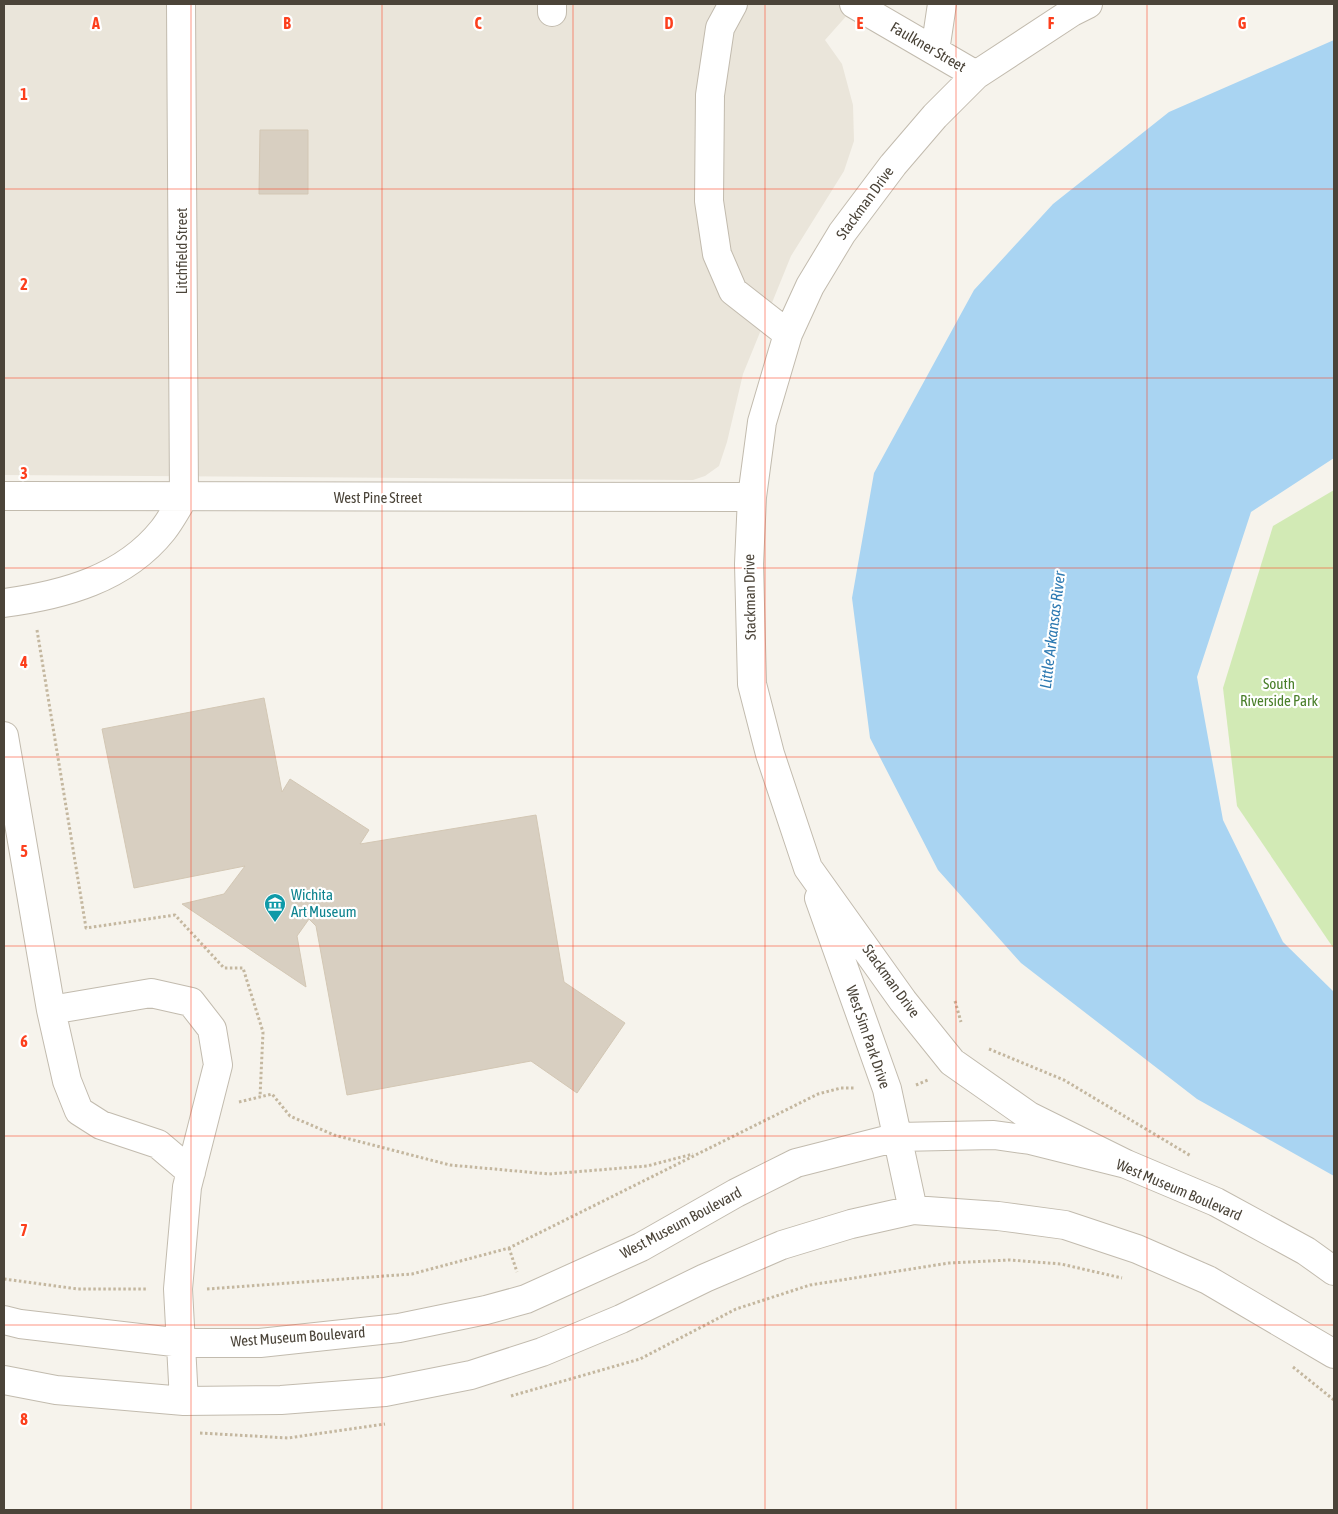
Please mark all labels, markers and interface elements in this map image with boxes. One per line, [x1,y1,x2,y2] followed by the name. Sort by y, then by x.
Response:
[91,14,100,32] text: A
[283,14,291,32] text: B
[474,14,482,32] text: C
[665,14,674,32] text: D
[857,14,864,32] text: E
[1048,14,1055,32] text: F
[1238,14,1247,32] text: G
[888,18,969,75] street label: Faulkner Street
[20,85,28,103] text: 1
[832,163,897,242] street label: Stackman Drive
[173,208,190,294] street label: Litchfield Street
[20,275,28,293] text: 2
[20,464,28,482] text: 3
[334,489,422,506] street label: West Pine Street
[740,554,759,640] street label: Stackman Drive
[1036,569,1068,690] water label: Little Arkansas River
[19,653,28,671] text: 4
[1240,675,1318,709] park label: South Riverside Park
[20,842,28,860] text: 5
[291,886,356,920] place label: Wichita Art Museum
[263,892,287,923] museum icon: Wichita Art Museum
[859,941,924,1021] street label: Stackman Drive
[843,983,894,1091] street label: West Sim Park Drive
[20,1032,28,1050] text: 6
[1114,1155,1245,1224] street label: West Museum Boulevard
[617,1183,744,1262] street label: West Museum Boulevard
[20,1221,28,1239] text: 7
[230,1323,366,1350] street label: West Museum Boulevard
[20,1410,28,1428] text: 8

